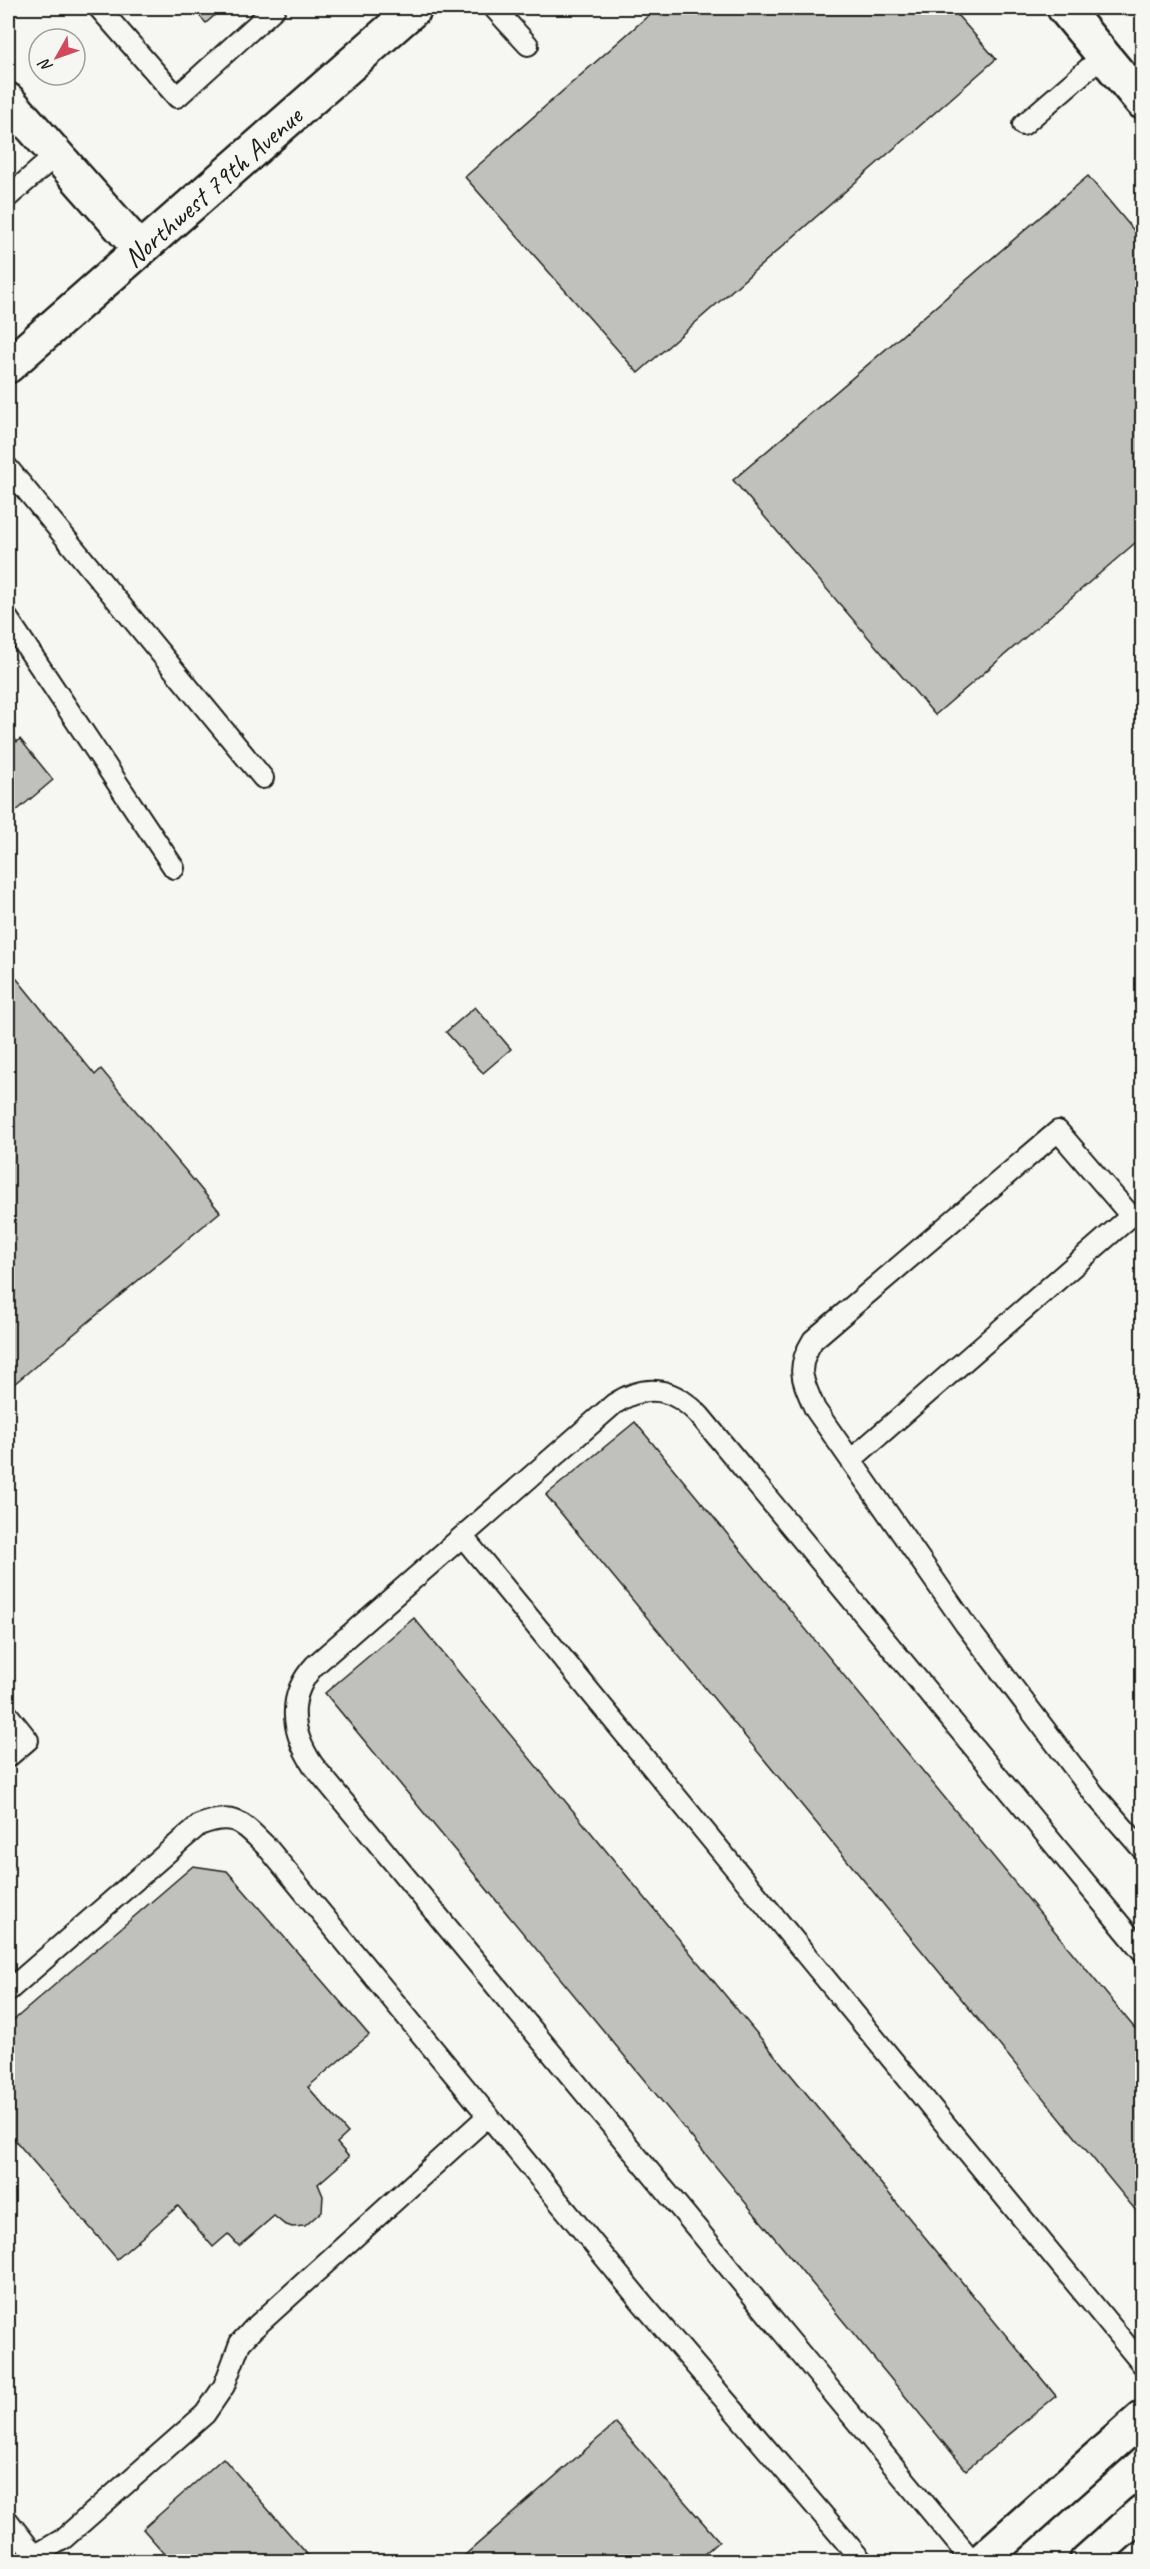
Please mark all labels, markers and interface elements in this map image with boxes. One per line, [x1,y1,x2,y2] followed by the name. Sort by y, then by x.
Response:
[27,27,87,87] north arrow
[33,53,57,76] text: N
[116,98,311,275] street label: Northwest 79th Avenue

